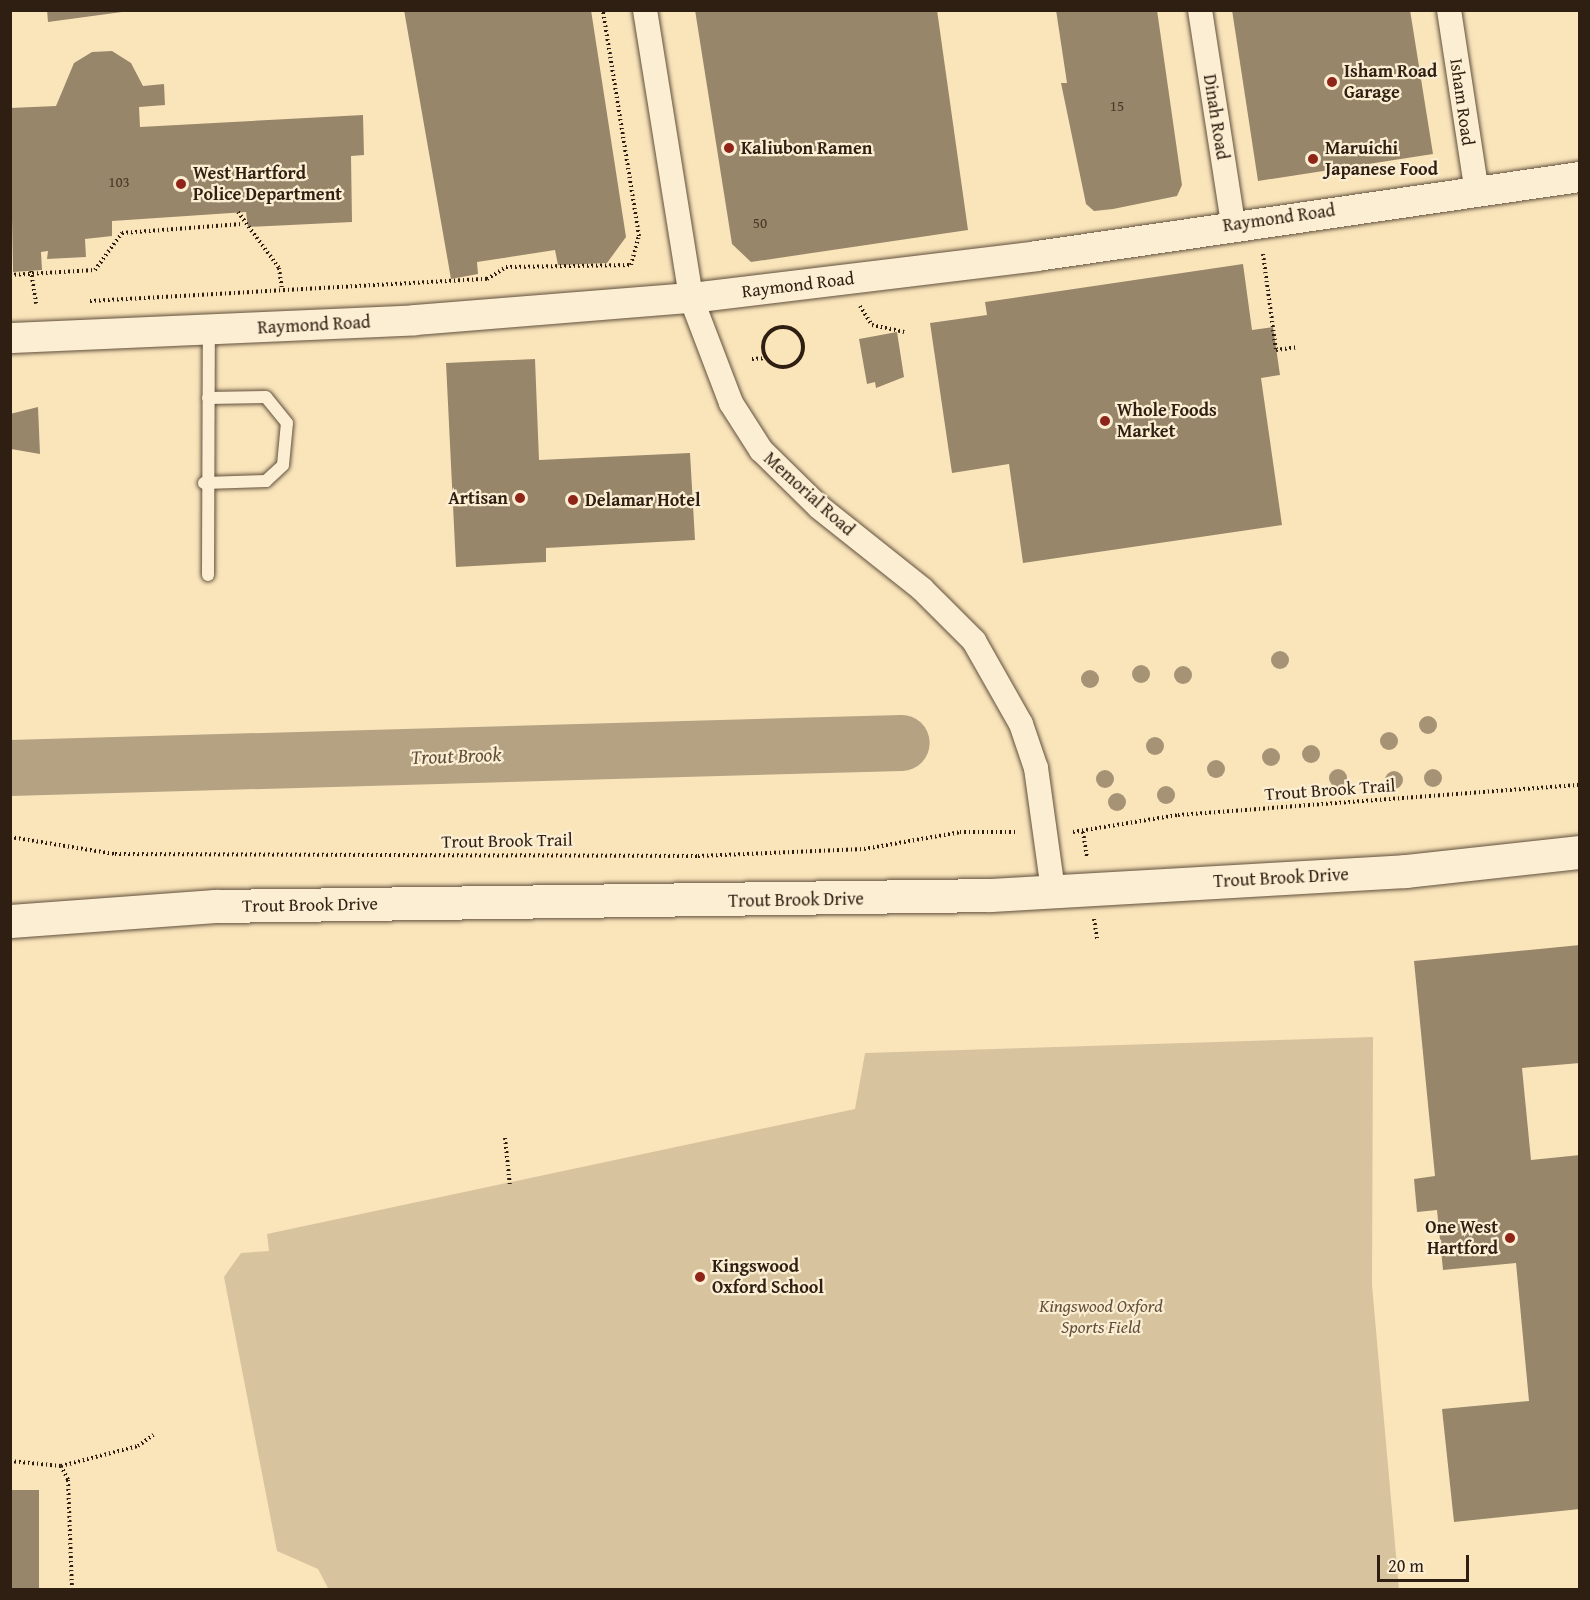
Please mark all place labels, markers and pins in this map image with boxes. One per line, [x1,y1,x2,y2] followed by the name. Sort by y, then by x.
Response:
[1344,61,1437,104] place label: Isham Road Garage
[1325,75,1339,89] marker: Isham Road Garage
[741,137,872,159] place label: Kaliubon Ramen
[1325,138,1438,180] place label: Maruichi Japanese Food
[722,141,736,155] marker: Kaliubon Ramen
[1306,152,1320,166] marker: Maruichi Japanese Food
[193,163,342,206] place label: West Hartford Police Department
[174,177,188,191] marker: West Hartford Police Department
[1117,400,1217,442] place label: Whole Foods Market
[1098,414,1112,428] marker: Whole Foods Market
[448,487,508,509] place label: Artisan
[585,489,701,511] place label: Delamar Hotel
[513,491,527,505] marker: Artisan
[566,493,580,507] marker: Delamar Hotel
[1425,1217,1498,1260] place label: One West Hartford
[1503,1231,1517,1245] marker: One West Hartford
[712,1256,824,1298] place label: Kingswood Oxford School
[693,1270,707,1284] marker: Kingswood Oxford School

